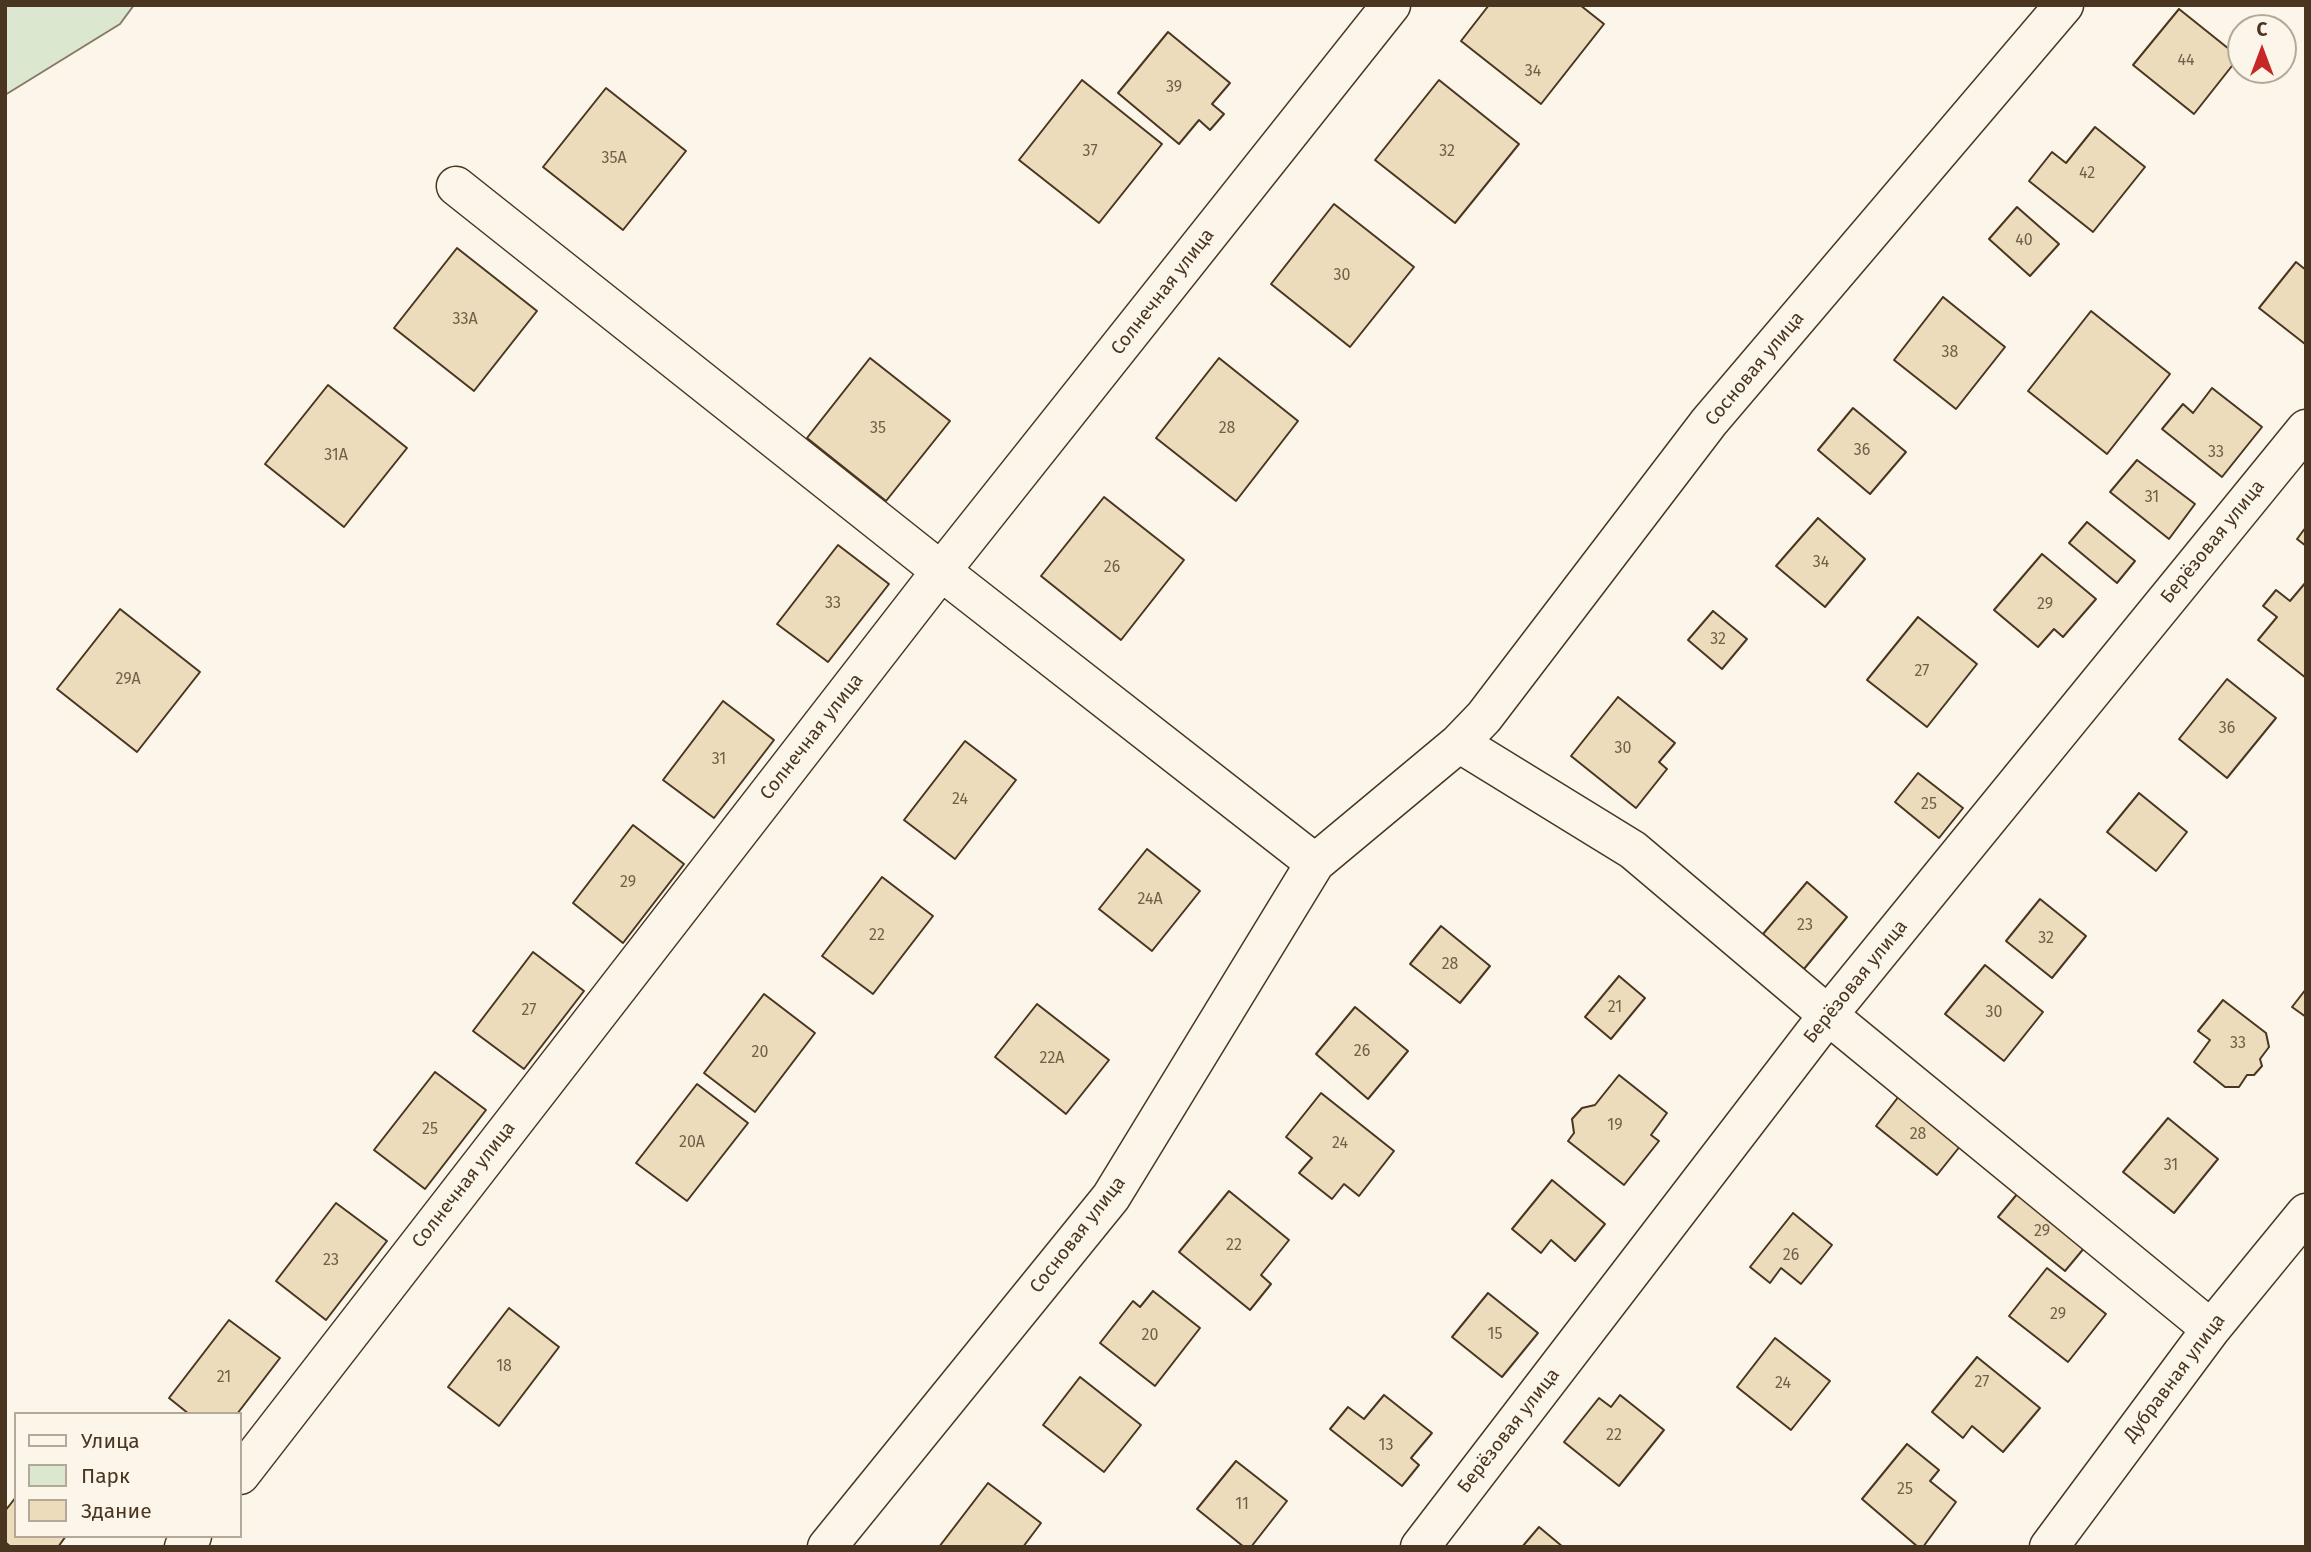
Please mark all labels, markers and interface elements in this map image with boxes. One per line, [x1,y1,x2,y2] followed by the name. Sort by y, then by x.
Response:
[2227,14,2297,84] north arrow
[2257,18,2267,41] text: С
[2177,51,2195,71] house number: 44
[1525,62,1541,82] house number: 34
[1166,78,1182,98] house number: 39
[1082,142,1098,162] house number: 37
[1439,142,1455,162] house number: 32
[601,149,627,169] house number: 35А
[2079,164,2095,184] house number: 42
[1107,224,1219,360] street label: Солнечная улица
[2015,231,2033,251] house number: 40
[1334,266,1350,286] house number: 30
[1701,307,1809,431] street label: Сосновая улица
[452,310,478,330] house number: 33А
[1942,343,1958,363] house number: 38
[870,419,886,439] house number: 35
[1219,419,1235,439] house number: 28
[1854,441,1870,461] house number: 36
[2208,443,2224,463] house number: 33
[324,446,348,466] house number: 31А
[2156,476,2270,608] street label: Берёзовая улица
[2145,488,2159,508] house number: 31
[1813,553,1829,573] house number: 34
[1104,558,1120,578] house number: 26
[825,594,841,614] house number: 33
[2037,595,2053,615] house number: 29
[1710,630,1726,650] house number: 32
[1915,662,1929,682] house number: 27
[756,669,868,805] street label: Солнечная улица
[115,670,141,690] house number: 29А
[2219,719,2235,739] house number: 36
[1615,739,1631,759] house number: 30
[712,750,726,770] house number: 31
[952,790,968,810] house number: 24
[1921,795,1937,815] house number: 25
[620,873,636,893] house number: 29
[1137,890,1163,910] house number: 24А
[1797,916,1813,936] house number: 23
[1799,916,1913,1048] street label: Берёзовая улица
[869,926,885,946] house number: 22
[2038,929,2054,949] house number: 32
[1442,955,1458,975] house number: 28
[1608,998,1622,1018] house number: 21
[522,1001,536,1021] house number: 27
[1986,1003,2002,1023] house number: 30
[2230,1034,2246,1054] house number: 33
[1354,1042,1370,1062] house number: 26
[752,1043,768,1063] house number: 20
[1039,1049,1065,1069] house number: 22А
[1607,1116,1623,1136] house number: 19
[408,1117,520,1253] street label: Солнечная улица
[422,1120,438,1140] house number: 25
[1910,1125,1926,1145] house number: 28
[679,1133,705,1153] house number: 20А
[1332,1134,1348,1154] house number: 24
[2164,1156,2178,1176] house number: 31
[1025,1172,1131,1298] street label: Сосновая улица
[2034,1222,2050,1242] house number: 29
[1226,1236,1242,1256] house number: 22
[1783,1246,1799,1266] house number: 26
[323,1251,339,1271] house number: 23
[2050,1305,2066,1325] house number: 29
[2120,1310,2230,1446] street label: Дубравная улица
[1488,1325,1502,1345] house number: 15
[1142,1326,1158,1346] house number: 20
[496,1357,512,1377] house number: 18
[1453,1364,1565,1498] street label: Берёзовая улица
[217,1368,231,1388] house number: 21
[1975,1373,1989,1393] house number: 27
[1775,1374,1791,1394] house number: 24
[14,1412,242,1538] legend
[1606,1426,1622,1446] house number: 22
[81,1428,140,1454] text: Улица
[1379,1436,1393,1456] house number: 13
[81,1463,130,1489] text: Парк
[1897,1480,1913,1500] house number: 25
[1235,1495,1249,1515] house number: 11
[81,1498,152,1524] text: Здание

